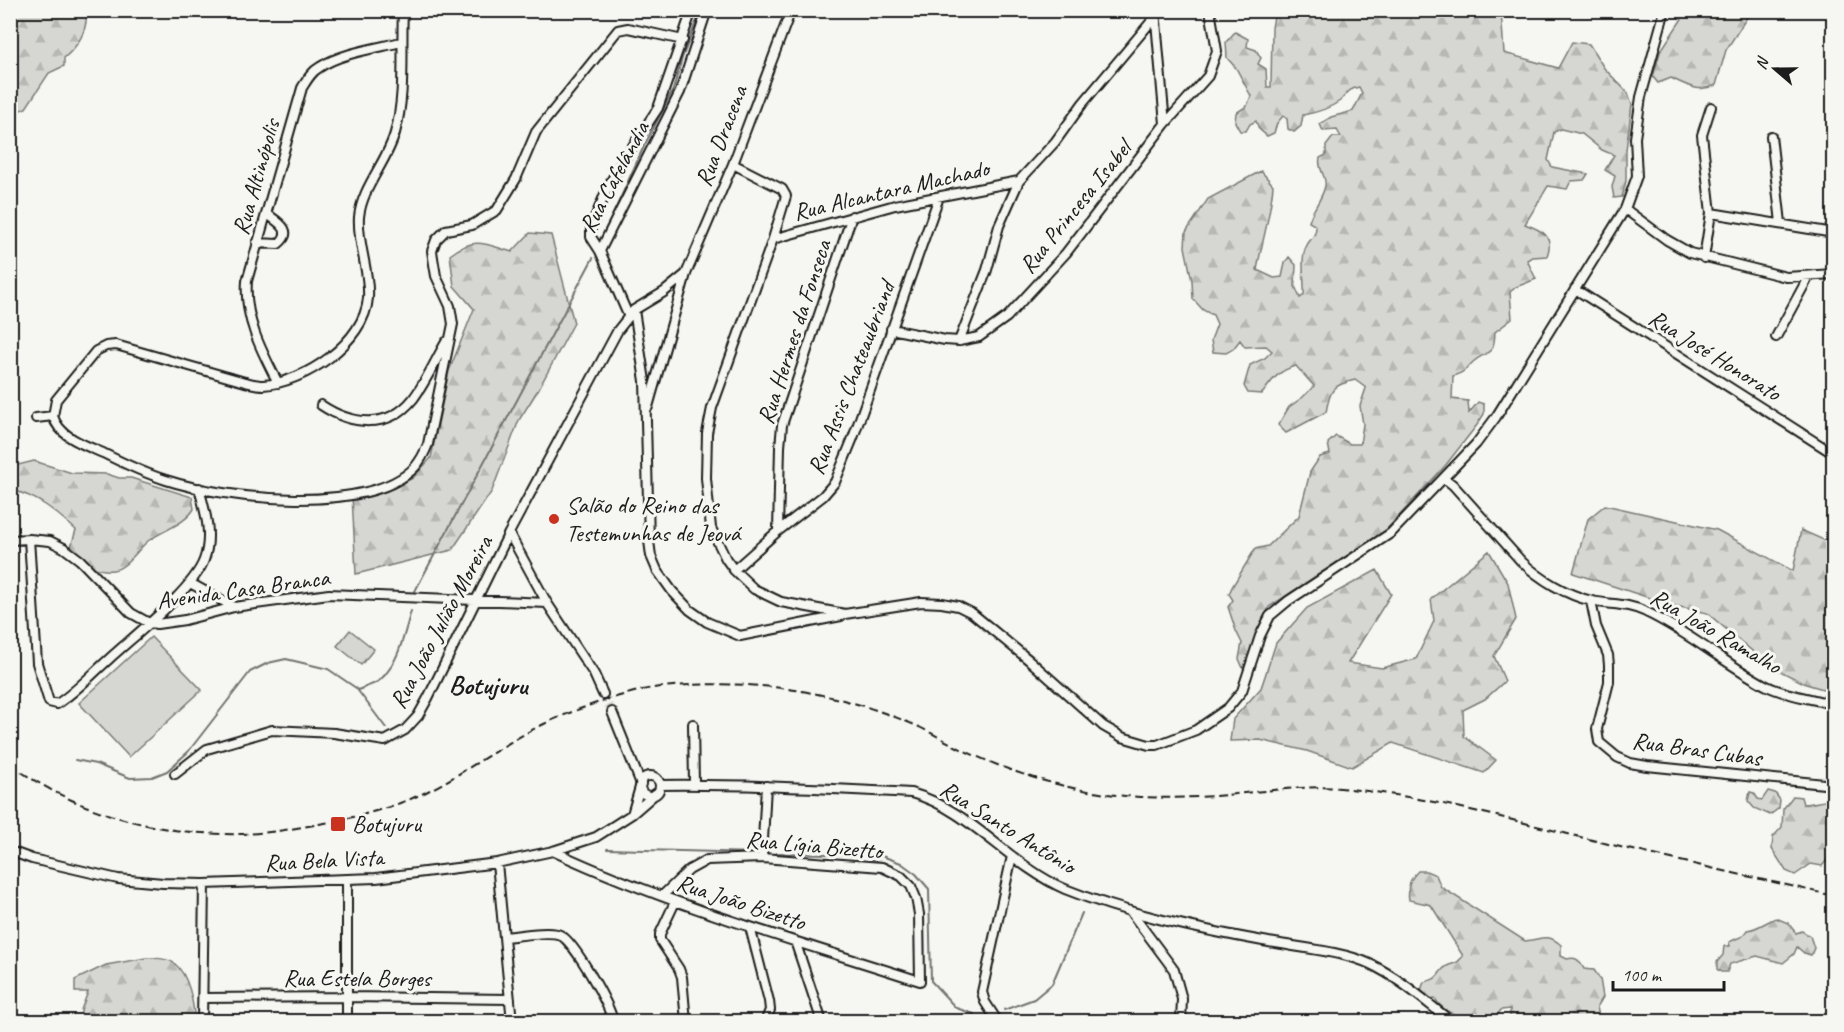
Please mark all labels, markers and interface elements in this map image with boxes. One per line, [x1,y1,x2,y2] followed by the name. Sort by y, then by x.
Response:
[1745,39,1805,99] north arrow
[1751,53,1774,72] text: N
[688,80,754,191] street label: Rua Dracena
[225,114,287,238] street label: Rua Altinópolis
[572,115,656,238] street label: Rua Cafelândia
[1012,132,1140,279] street label: Rua Princesa Isabel
[790,152,994,227] street label: Rua Alcantara Machado
[750,235,838,428] street label: Rua Hermes da Fonseca
[800,274,903,479] street label: Rua Assis Chateaubriand
[1643,302,1788,408] street label: Rua José Honorato
[566,490,743,548] place label: Salão do Reino das Testemunhas de Jeová
[547,512,561,526] marker: Salão do Reino das Testemunhas de Jeová
[383,529,500,714] street label: Rua João Julião Moreira
[155,562,333,616] street label: Avenida Casa Branca
[1645,581,1788,681] street label: Rua João Ramalho
[449,668,529,702] district label: Botujuru
[1631,725,1766,773] street label: Rua Bras Cubas
[935,773,1083,882] street label: Rua Santo Antônio
[352,809,423,839] place label: Botujuru
[329,815,347,833] marker: Botujuru
[745,824,886,866] street label: Rua Lígia Bizetto
[264,842,386,878] street label: Rua Bela Vista
[673,867,811,937] street label: Rua João Bizetto
[1613,954,1724,992] scale bar
[283,963,433,993] street label: Rua Estela Borges
[1622,964,1663,986] text: 100 m

